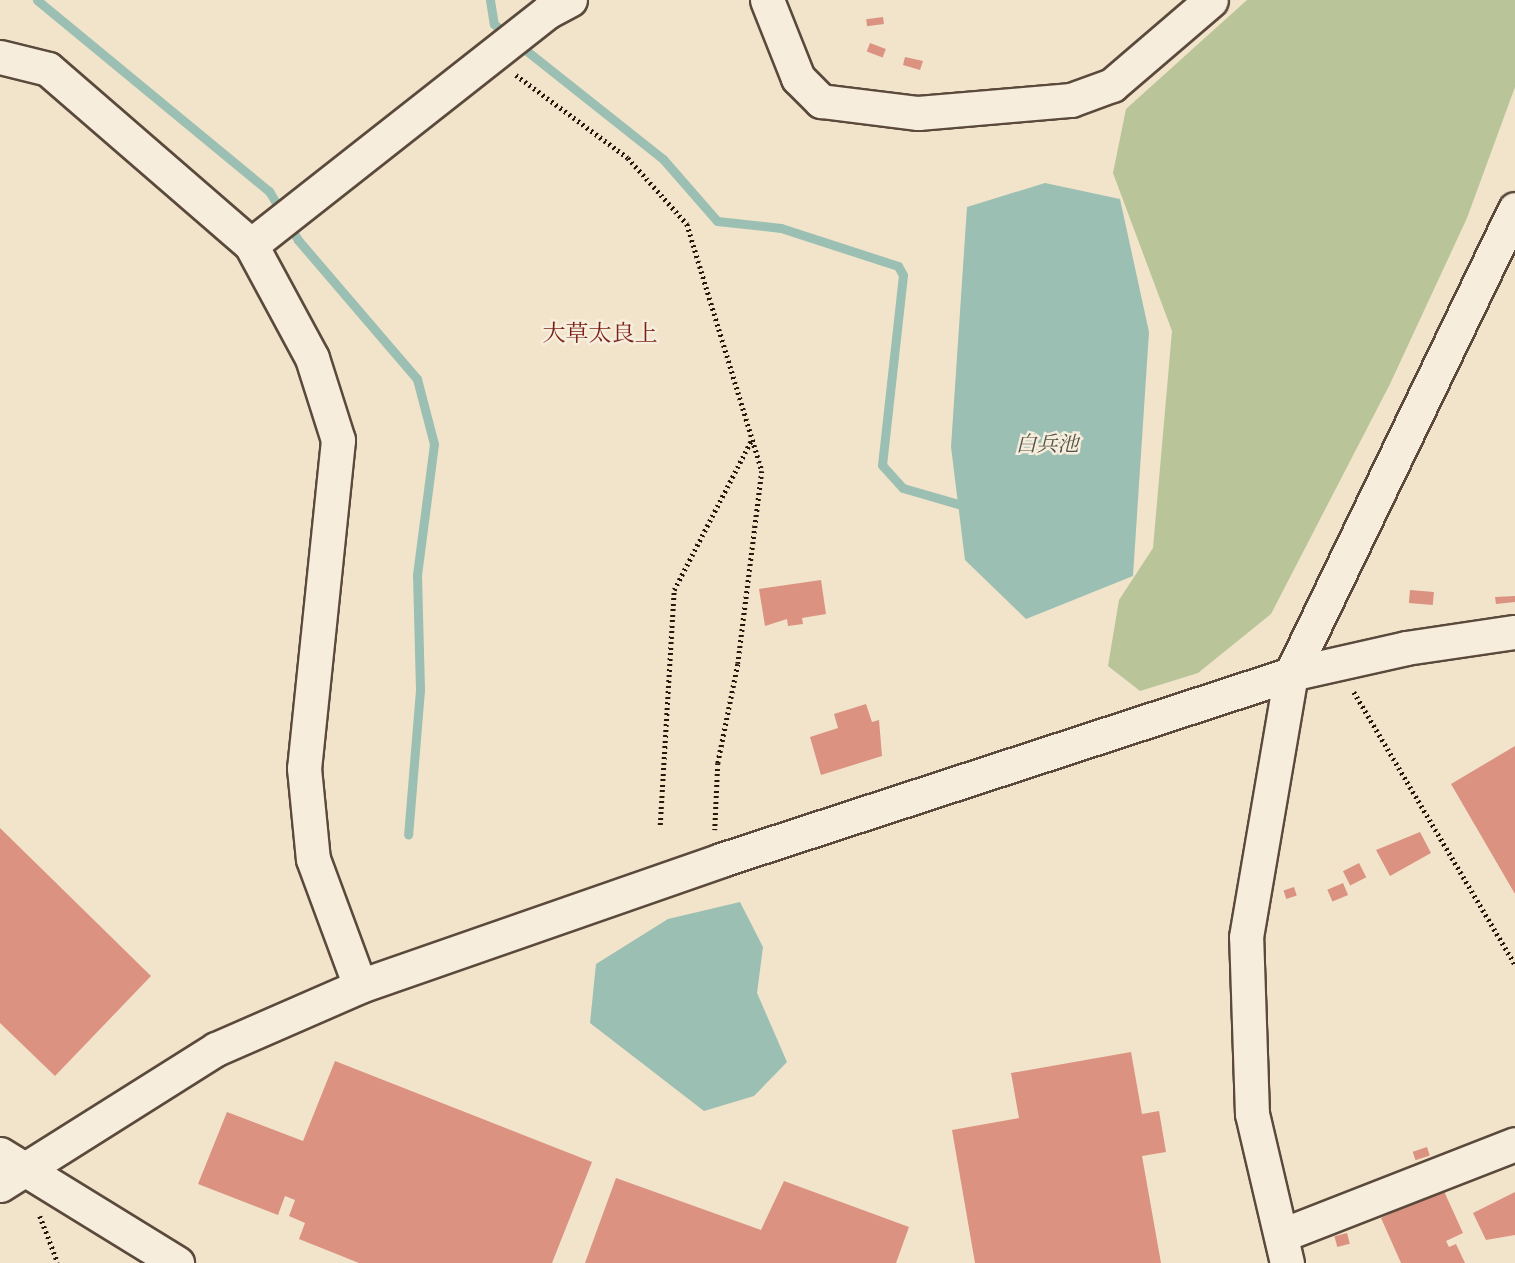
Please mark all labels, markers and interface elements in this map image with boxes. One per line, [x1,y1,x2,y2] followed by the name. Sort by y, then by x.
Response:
[543,320,657,348] district label: 大草太良上
[1016,431,1078,457] water label: 白兵池

